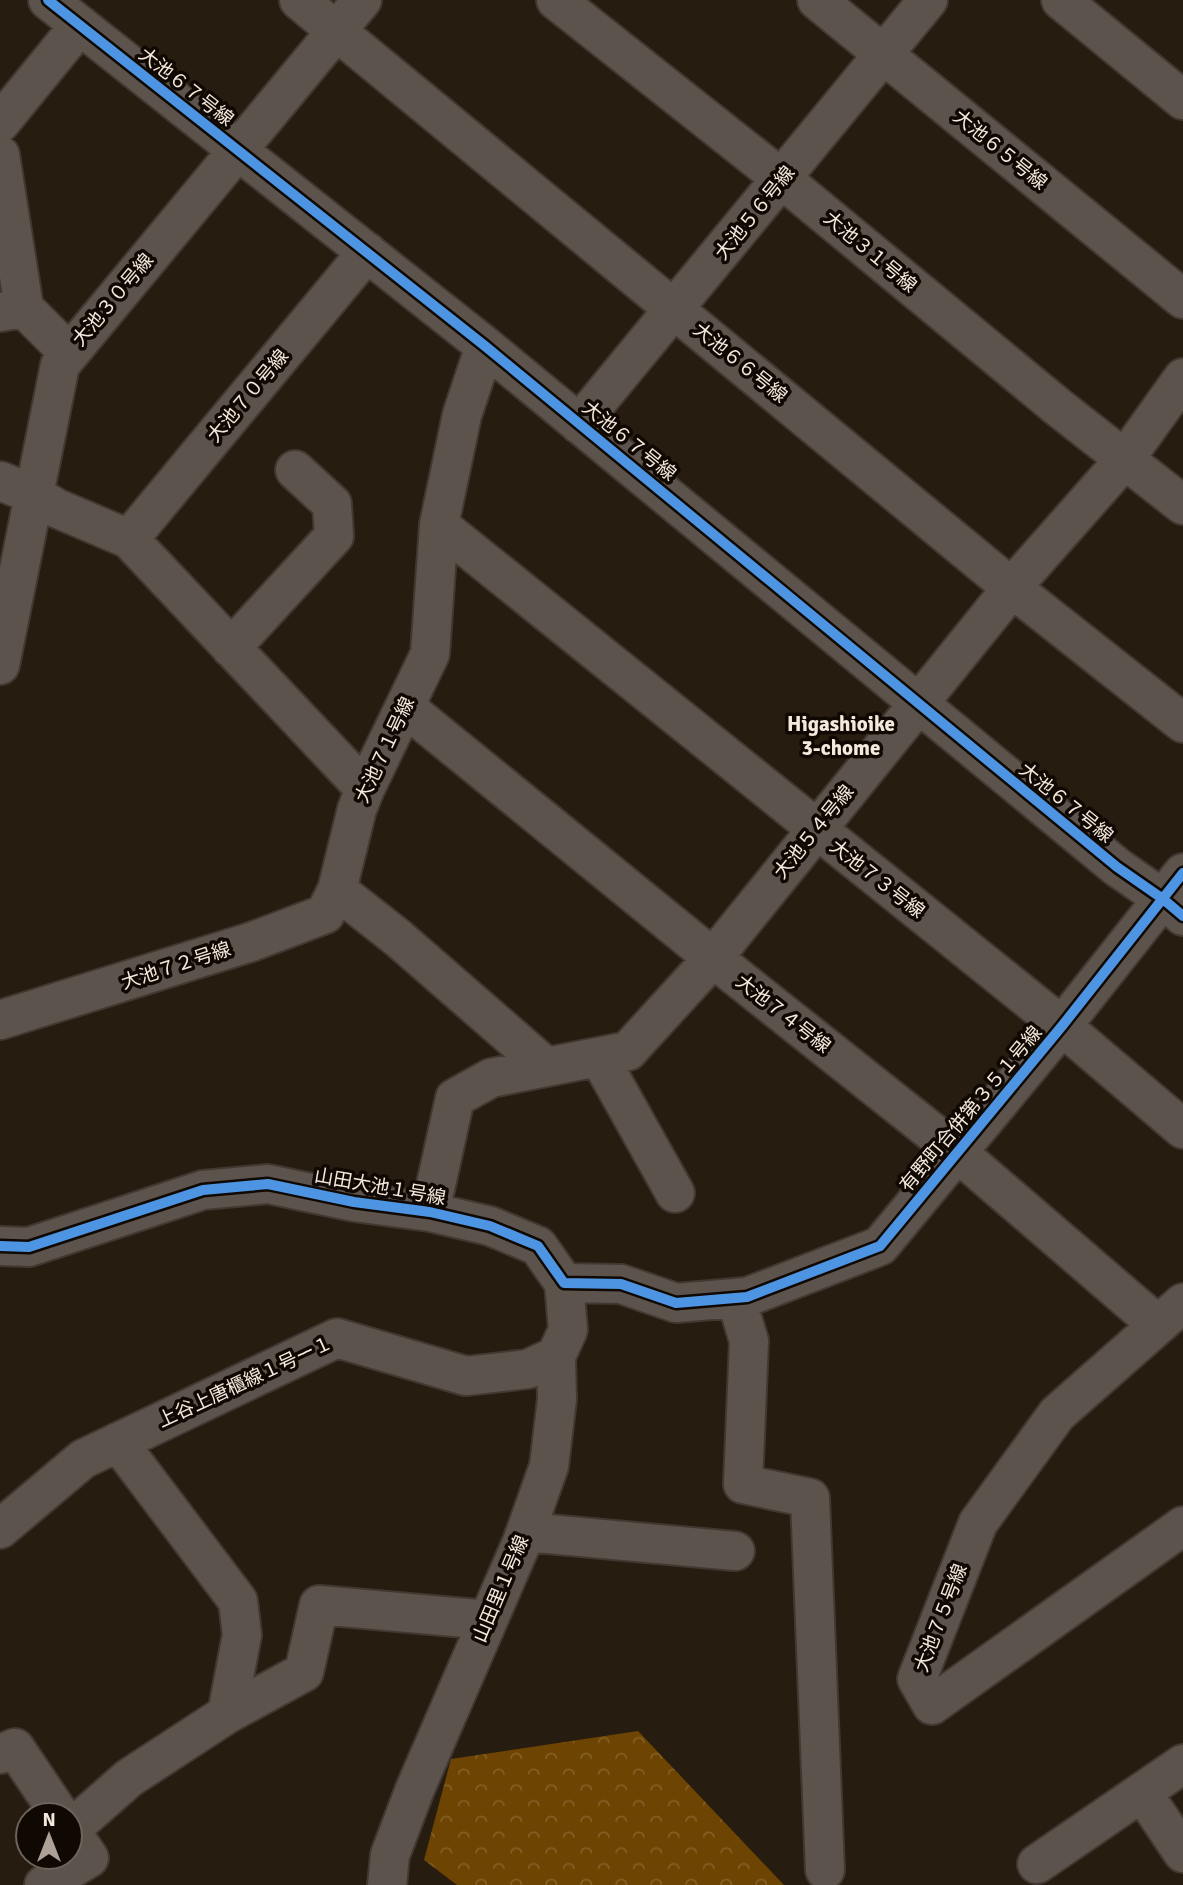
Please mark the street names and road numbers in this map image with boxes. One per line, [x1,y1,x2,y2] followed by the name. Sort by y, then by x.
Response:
[134,42,238,132] street label: 大池６７号線
[948,105,1052,195] street label: 大池６５号線
[710,161,800,265] street label: 大池５６号線
[819,206,921,298] street label: 大池３１号線
[67,249,159,351] street label: 大池３０号線
[688,318,792,408] street label: 大池６６号線
[202,345,294,447] street label: 大池７０号線
[577,396,681,486] street label: 大池６７号線
[350,693,420,807] street label: 大池７１号線
[1014,758,1118,848] street label: 大池６７号線
[769,780,859,884] street label: 大池５４号線
[825,834,929,924] street label: 大池７３号線
[118,937,234,995] street label: 大池７２号線
[731,969,835,1059] street label: 大池７４号線
[895,1021,1047,1197] street label: 有野町合併第３５１号線
[312,1164,448,1210] street label: 山田大池１号線
[154,1331,336,1433] street label: 上谷上唐櫃線１号ー１
[468,1532,534,1646] street label: 山田里１号線
[909,1560,973,1676] street label: 大池７５号線

